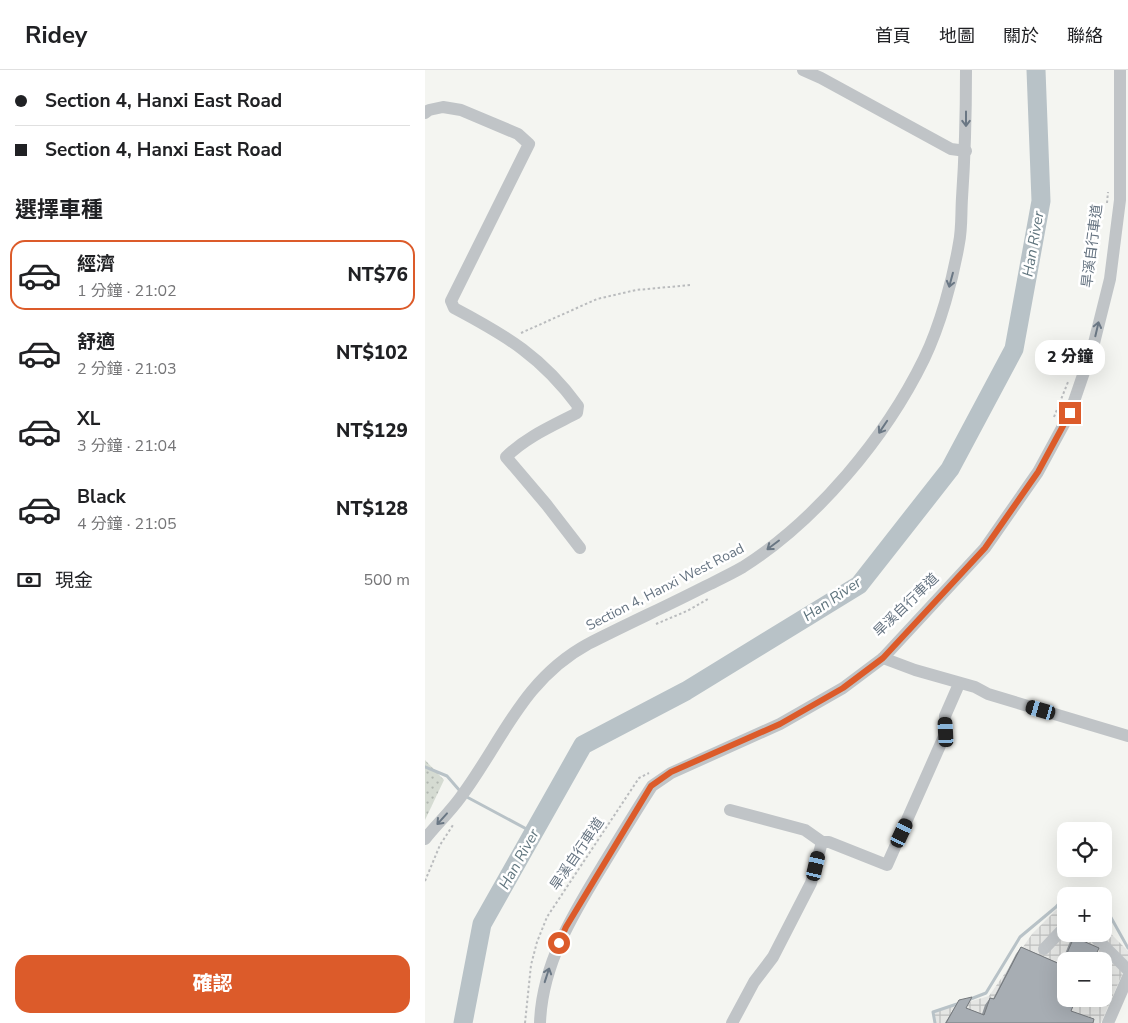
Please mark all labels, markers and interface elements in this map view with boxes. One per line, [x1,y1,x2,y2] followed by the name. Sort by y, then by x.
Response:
[25,19,87,51] text: Ridey
[875,24,911,48] text: 首頁
[939,24,975,48] text: 地圖
[1003,24,1039,48] text: 關於
[1067,24,1103,48] text: 聯絡
[45,88,282,114] text: Section 4, Hanxi East Road
[961,110,971,126] one-way arrow
[45,137,282,163] text: Section 4, Hanxi East Road
[15,195,103,225] text: 選擇車種
[1077,203,1107,289] street label: 旱溪自行車道
[1017,209,1049,278] water label: Han River
[77,251,115,277] text: 經濟
[17,253,62,298] icon: car
[347,262,408,288] text: NT$76
[945,272,955,288] one-way arrow
[77,280,177,302] text: 1 分鐘 · 21:02
[1093,322,1103,338] one-way arrow
[77,329,115,355] text: 舒適
[17,331,62,376] icon: car
[336,340,408,366] text: NT$102
[1035,340,1105,376] callout: 2 分鐘
[1047,346,1093,368] text: 2 分鐘
[77,358,177,380] text: 2 分鐘 · 21:03
[1059,402,1081,424] route end
[77,406,100,432] text: XL
[17,409,62,454] icon: car
[336,418,408,444] text: NT$129
[878,419,888,433] one-way arrow
[77,435,177,457] text: 3 分鐘 · 21:04
[77,484,126,510] text: Black
[17,487,62,532] icon: car
[336,496,408,522] text: NT$128
[77,513,177,535] text: 4 分鐘 · 21:05
[583,539,747,635] street label: Section 4, Hanxi West Road
[766,540,780,550] one-way arrow
[15,566,43,594] icon: cash
[55,568,93,594] text: 現金
[363,569,410,591] text: 500 m
[869,569,943,641] street label: 旱溪自行車道
[799,572,866,626] water label: Han River
[1024,699,1057,721] car
[937,717,954,747] car
[436,812,448,825] one-way arrow
[546,814,608,894] street label: 旱溪自行車道
[888,816,915,850] car
[1057,822,1112,1007] map controls
[1057,822,1112,877] button: locate
[494,825,544,893] water label: Han River
[805,850,826,882] car
[1057,887,1112,942] button: +
[548,932,570,954] route start
[1057,952,1112,1007] button: −
[15,955,410,1013] button: 確認
[543,967,553,983] one-way arrow

